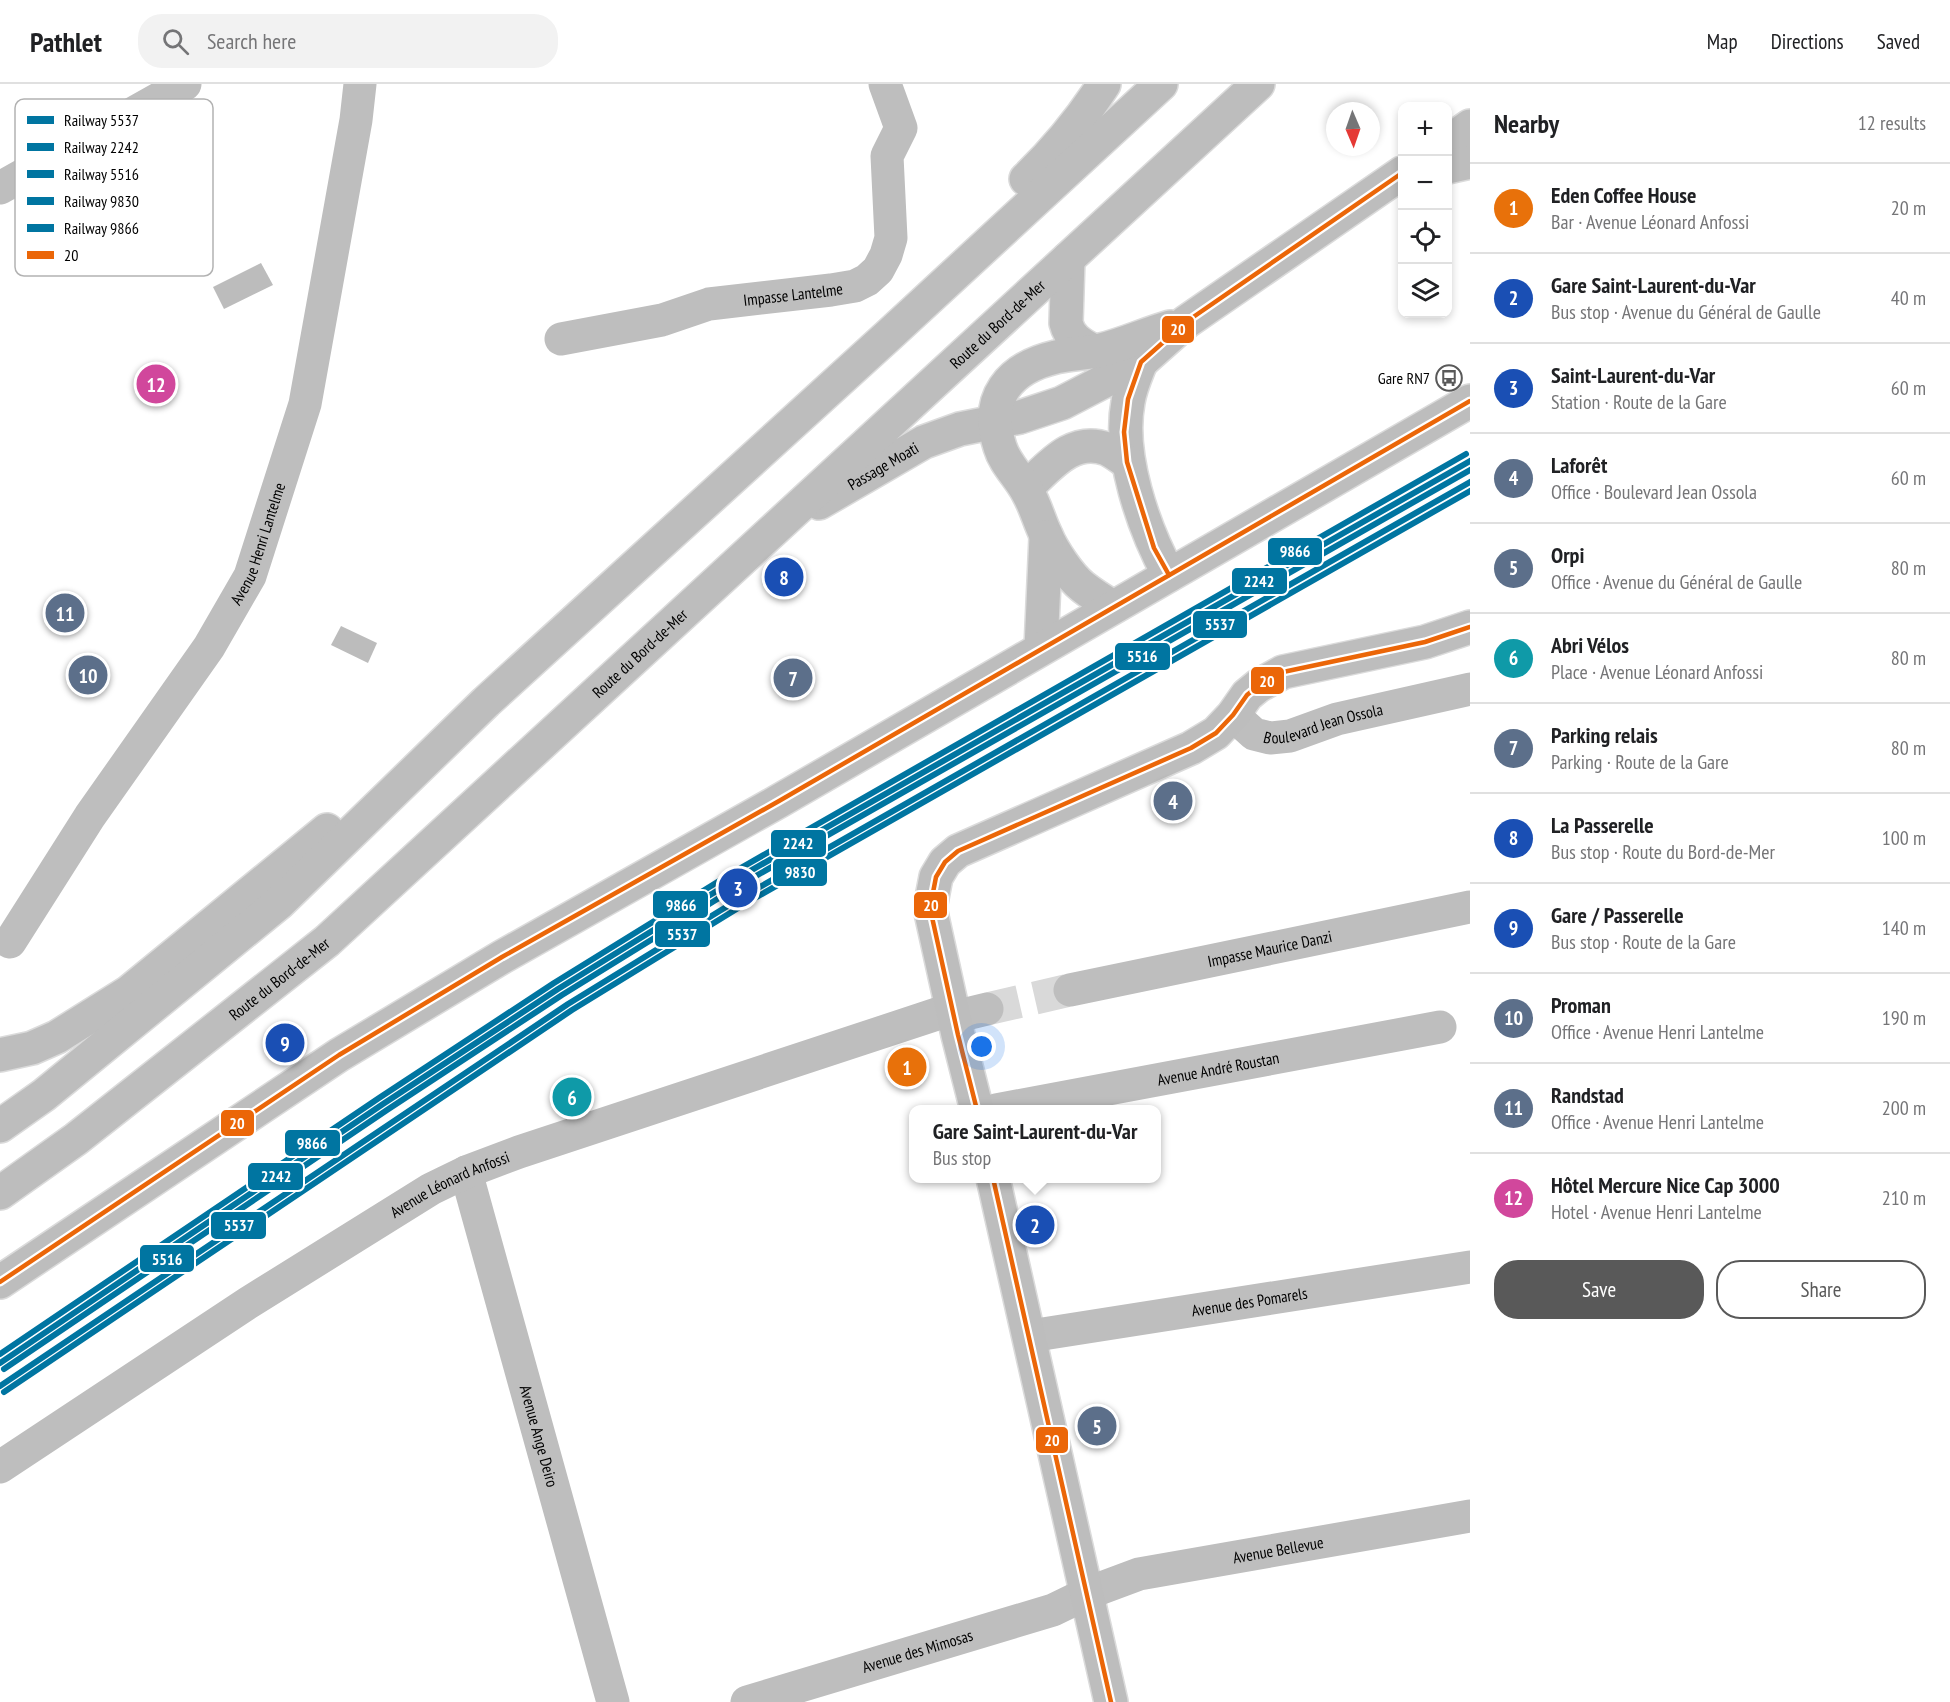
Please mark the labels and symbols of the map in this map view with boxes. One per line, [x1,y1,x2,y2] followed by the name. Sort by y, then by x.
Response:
[15,99,213,276] legend
[1326,102,1380,156] north arrow
[64,110,139,130] text: Railway 5537
[64,137,139,157] text: Railway 2242
[64,164,139,184] text: Railway 5516
[64,191,139,211] text: Railway 9830
[64,218,139,238] text: Railway 9866
[64,245,78,265] text: 20
[946,275,1050,373] street label: Route du Bord-de-Mer
[742,278,844,310] street label: Impasse Lantelme
[1161,315,1195,344] line badge: 20
[1170,319,1186,339] text: 20
[136,362,176,406] pin: 12
[1434,363,1464,393] bus stop icon: Gare RN7
[1378,368,1430,388] place label: Gare RN7
[844,437,922,494] street label: Passage Moati
[226,480,289,608] street label: Avenue Henri Lantelme
[1267,537,1323,566] line badge: 9866
[1280,541,1311,561] text: 9866
[764,554,804,600] pin: 8
[1231,567,1288,595] line badge: 2242
[1244,571,1274,591] text: 2242
[46,590,84,636] pin: 11
[588,604,692,702] street label: Route du Bord-de-Mer
[1192,610,1248,639] line badge: 5537
[1205,614,1235,634] text: 5537
[1114,642,1171,671] line badge: 5516
[1127,646,1158,666] text: 5516
[68,652,107,698] pin: 10
[774,656,812,700] pin: 7
[1250,666,1285,695] line badge: 20
[1259,671,1275,691] text: 20
[1262,699,1385,748] street label: Boulevard Jean Ossola
[1154,778,1192,824] pin: 4
[770,829,827,858] line badge: 2242
[783,833,813,853] text: 2242
[772,858,828,887] line badge: 9830
[785,862,816,882] text: 9830
[718,866,758,910] pin: 3
[652,890,709,919] line badge: 9866
[913,891,948,919] line badge: 20
[666,895,697,915] text: 9866
[923,895,939,915] text: 20
[654,920,711,948] line badge: 5537
[667,924,697,944] text: 5537
[1206,926,1334,971] street label: Impasse Maurice Danzi
[225,933,334,1024] street label: Route du Bord-de-Mer
[266,1020,304,1066] pin: 9
[967,1032,996,1061] your location
[888,1044,926,1090] pin: 1
[1156,1047,1281,1090] street label: Avenue André Roustan
[552,1074,592,1120] pin: 6
[220,1109,255,1137] line badge: 20
[229,1113,245,1133] text: 20
[284,1129,341,1157] line badge: 9866
[297,1133,328,1153] text: 9866
[386,1147,512,1222] street label: Avenue Léonard Anfossi
[247,1162,304,1191] line badge: 2242
[261,1166,291,1186] text: 2242
[1016,1202,1054,1248] pin: 2
[210,1211,267,1240] line badge: 5537
[224,1215,254,1235] text: 5537
[139,1244,195,1273] line badge: 5516
[152,1249,183,1269] text: 5516
[1190,1283,1309,1321] street label: Avenue des Pomarels
[516,1383,563,1489] street label: Avenue Ange Deiro
[1078,1404,1116,1448] pin: 5
[1035,1426,1069,1454] line badge: 20
[1044,1430,1060,1450] text: 20
[1231,1532,1325,1567] street label: Avenue Bellevue
[860,1625,975,1677] street label: Avenue des Mimosas

